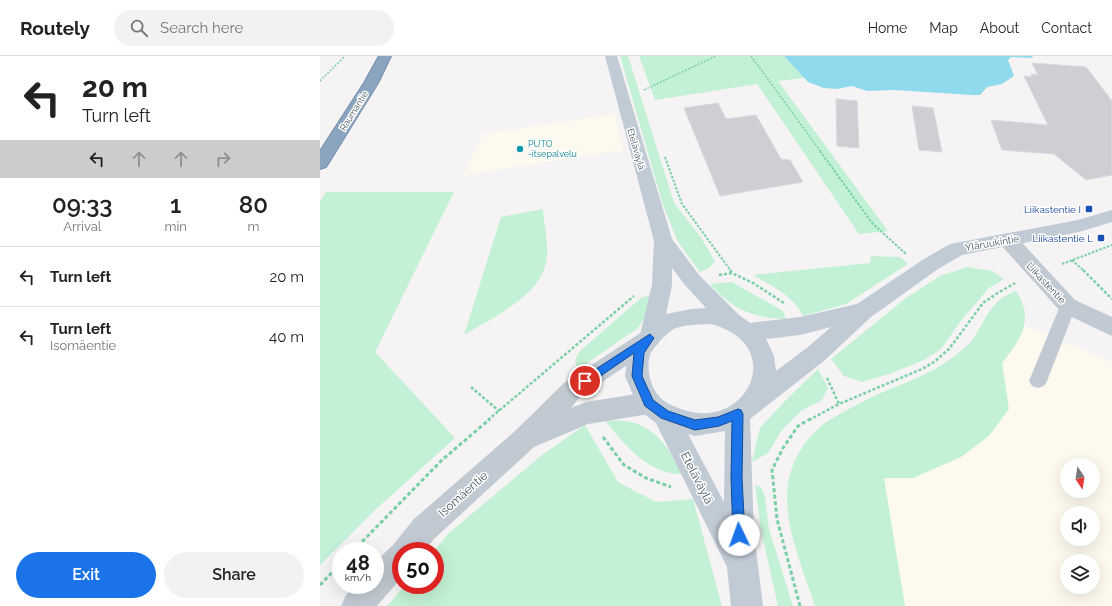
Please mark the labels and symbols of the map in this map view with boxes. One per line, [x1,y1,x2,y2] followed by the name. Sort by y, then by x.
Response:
[338,89,370,133] street label: Raumantie
[625,127,647,171] street label: Eteläväylä
[528,139,577,159] place label: PUTO -itsepalvelu
[515,144,525,154] marker: PUTO -itsepalvelu
[1024,204,1081,215] place label: Liikastentie I
[1084,204,1094,214] marker: Liikastentie I
[964,233,1020,253] street label: Yläruukintie
[1033,233,1093,244] place label: Liikastentie L
[1096,233,1106,243] marker: Liikastentie L
[1024,260,1068,306] street label: Liikastentie
[568,364,602,398] pin
[678,450,716,506] street label: Eteläväylä
[1060,458,1100,498] north arrow
[436,468,490,520] street label: Isomäentie
[718,514,760,556] position arrow
[392,542,444,594] speed limit sign: 50

